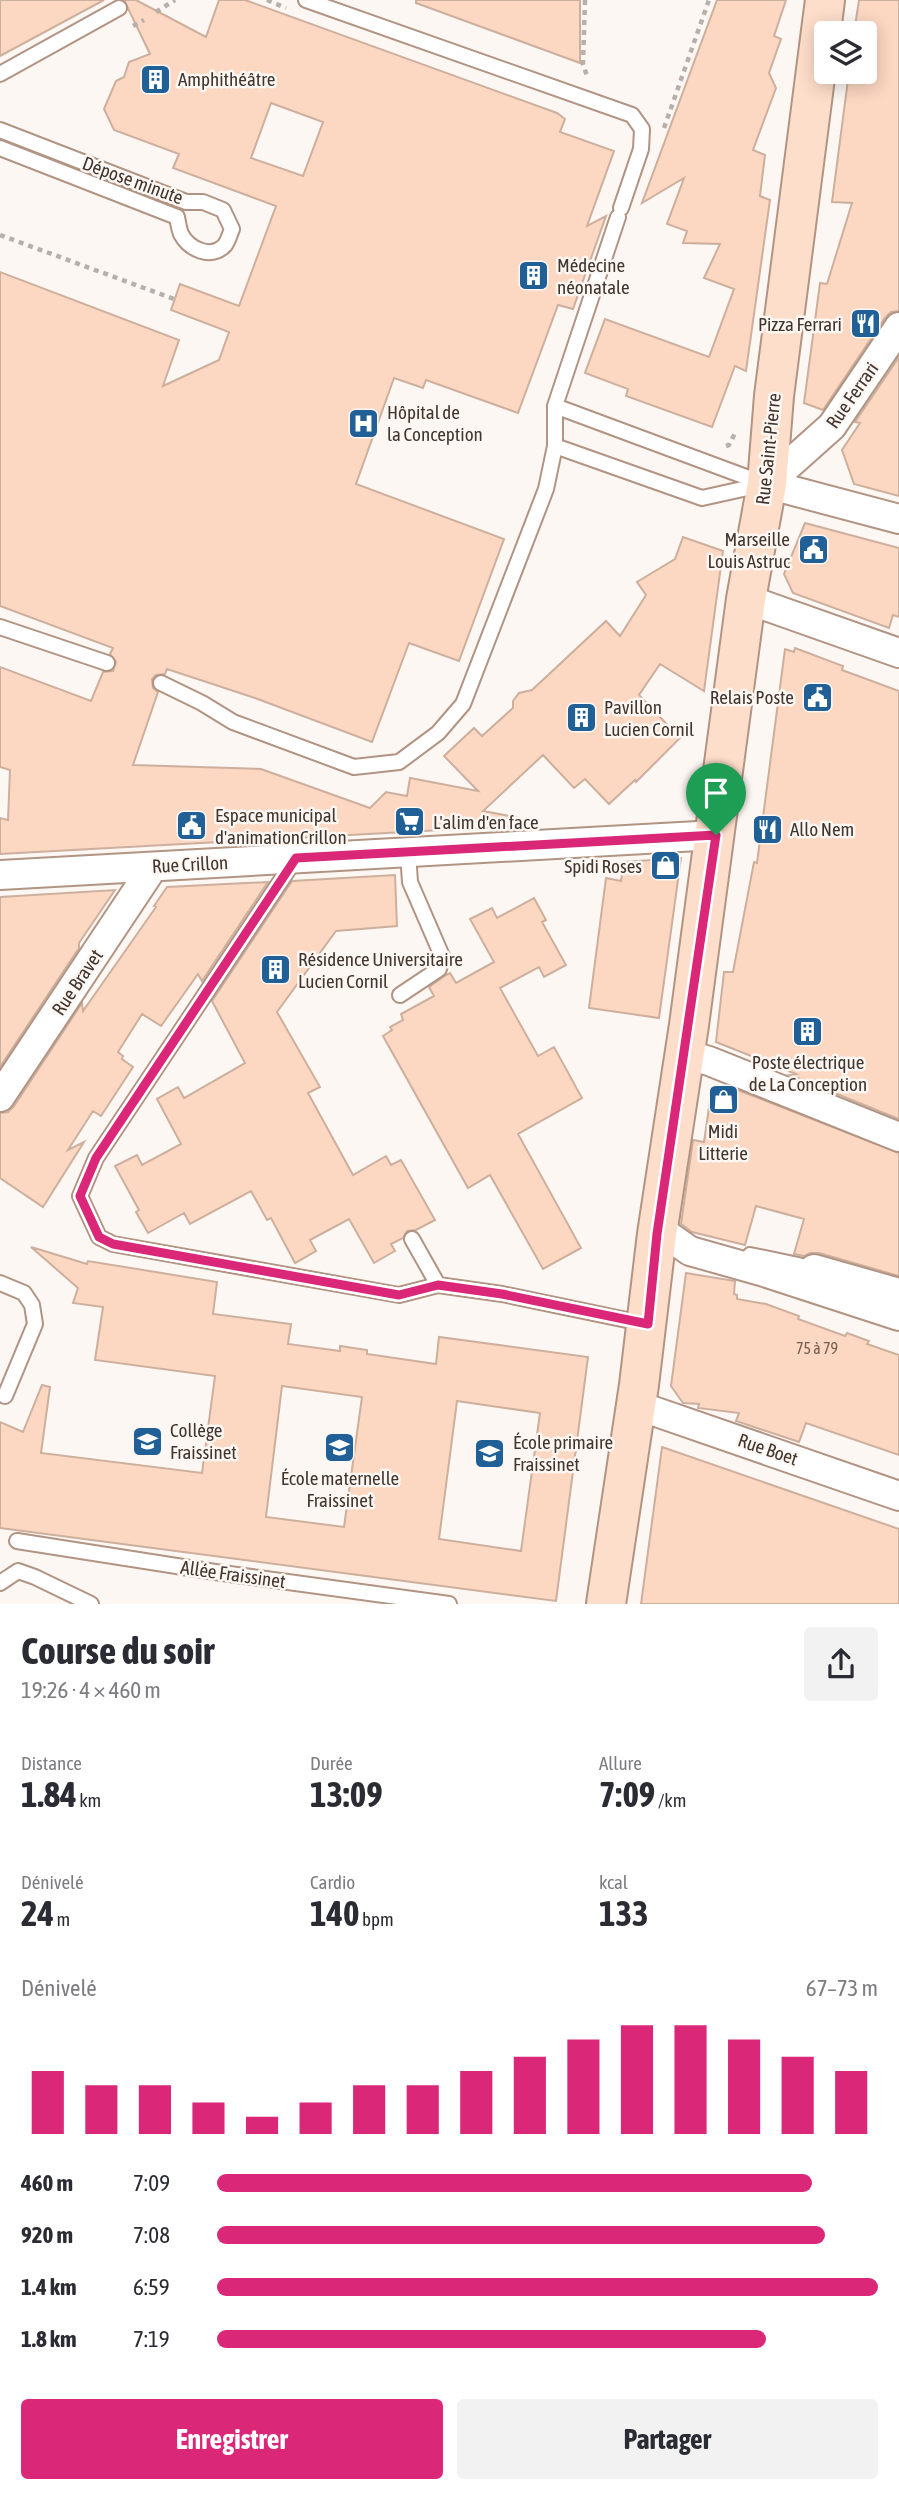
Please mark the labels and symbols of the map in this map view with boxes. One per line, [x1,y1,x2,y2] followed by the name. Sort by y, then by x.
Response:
[138,62,172,96] building icon: Amphithéâtre
[178,68,275,90] place label: Amphithéâtre
[80,152,186,208] street label: Dépose minute
[557,254,630,298] place label: Médecine néonatale
[517,259,551,293] building icon: Médecine néonatale
[848,307,882,341] restaurant icon: Pizza Ferrari
[758,313,842,335] place label: Pizza Ferrari
[821,358,883,432] street label: Rue Ferrari
[751,392,785,506] street label: Rue Saint-Pierre
[387,401,483,445] place label: Hôpital de la Conception
[347,406,381,440] hospital icon: Hôpital de la Conception
[708,528,791,572] place label: Marseille Louis Astruc
[796,533,830,567] public building icon: Marseille Louis Astruc
[800,680,834,714] public building icon: Relais Poste
[710,686,794,708] place label: Relais Poste
[604,696,694,740] place label: Pavillon Lucien Cornil
[564,701,598,735] building icon: Pavillon Lucien Cornil
[686,763,746,835] pin
[215,804,347,848] place label: Espace municipal d'animationCrillon
[393,805,427,839] supermarket icon: L'alim d'en face
[175,809,209,843] public building icon: Espace municipal d'animationCrillon
[433,811,539,833] place label: L'alim d'en face
[750,812,784,846] restaurant icon: Allo Nem
[790,818,854,840] place label: Allo Nem
[648,849,682,883] shop icon: Spidi Roses
[151,851,229,877] street label: Rue Crillon
[564,855,642,877] place label: Spidi Roses
[47,945,107,1019] street label: Rue Bravet
[298,948,463,992] place label: Résidence Universitaire Lucien Cornil
[258,953,292,987] building icon: Résidence Universitaire Lucien Cornil
[791,1014,825,1048] building icon: Poste électrique de La Conception
[749,1051,867,1095] place label: Poste électrique de La Conception
[706,1083,740,1117] shop icon: Midi Litterie
[698,1120,748,1164] place label: Midi Litterie
[796,1339,838,1357] house number: 75 à 79
[170,1419,237,1463] place label: Collège Fraissinet
[130,1424,164,1458] school or university icon: Collège Fraissinet
[735,1429,801,1469] street label: Rue Boet
[323,1430,357,1464] school or university icon: École maternelle Fraissinet
[513,1431,613,1475] place label: École primaire Fraissinet
[473,1436,507,1470] school or university icon: École primaire Fraissinet
[281,1467,399,1511] place label: École maternelle Fraissinet
[179,1556,287,1592] street label: Allée Fraissinet

